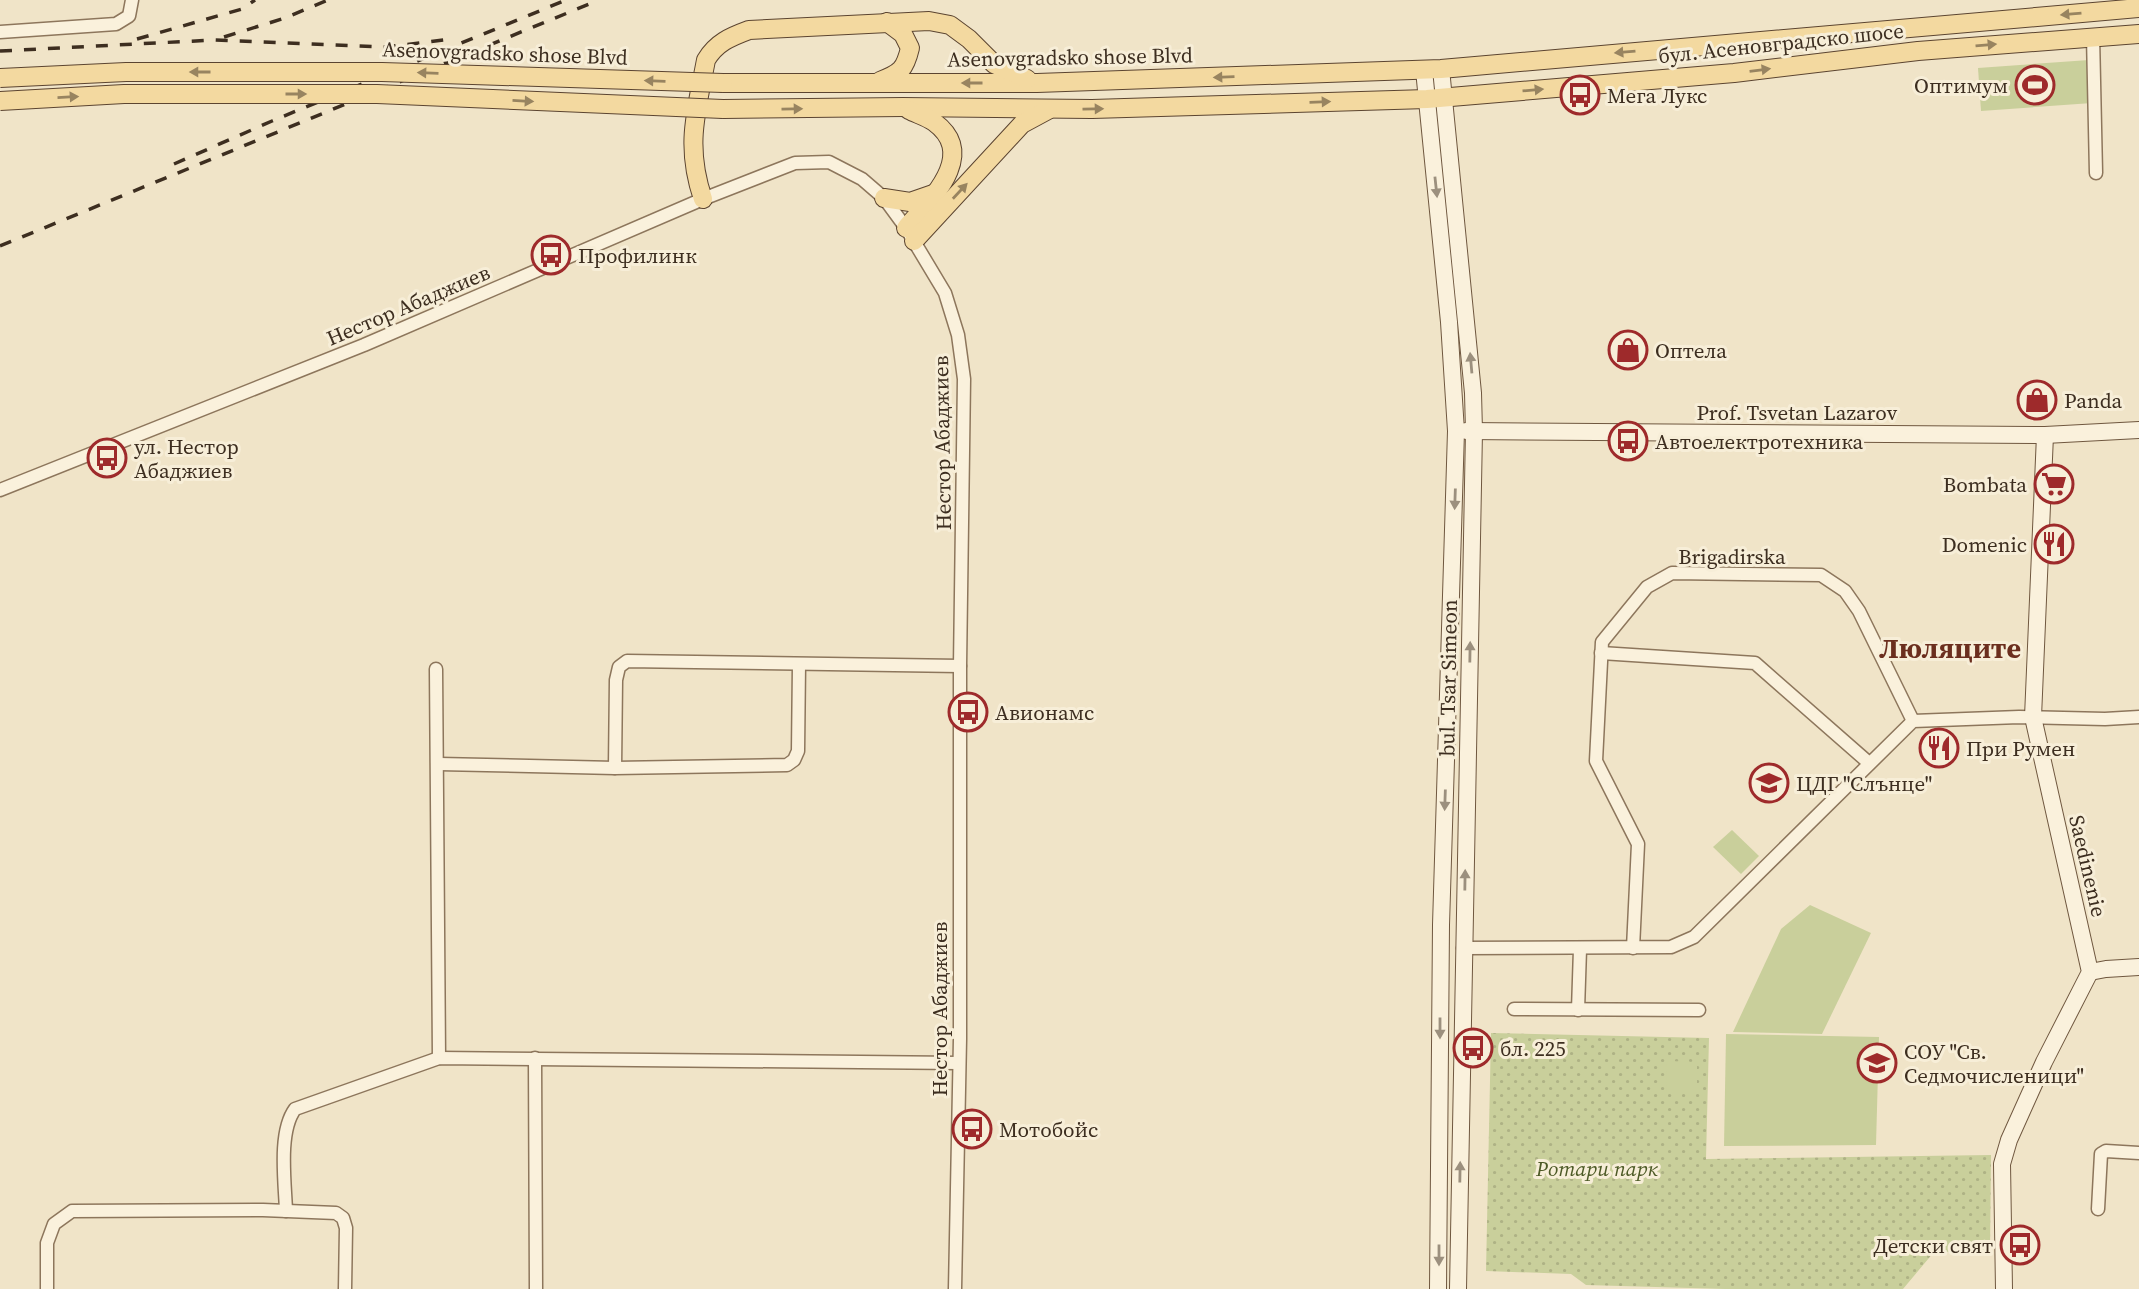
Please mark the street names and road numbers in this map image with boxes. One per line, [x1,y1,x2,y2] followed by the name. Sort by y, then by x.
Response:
[1657,16,1905,70] street label: бул. Асеновградско шосе
[382,34,628,72] street label: Asenovgradsko shose Blvd
[947,40,1193,74] street label: Asenovgradsko shose Blvd
[322,257,494,353] street label: Нестор Абаджиев
[926,355,958,531] street label: Нестор Абаджиев
[1697,398,1898,427] street label: Prof. Tsvetan Lazarov
[1678,542,1786,571] street label: Brigadirska
[1432,599,1464,757] street label: bul. Tsar Simeon
[2062,812,2114,920] street label: Saedinenie
[925,921,954,1096] street label: Нестор Абаджиев

